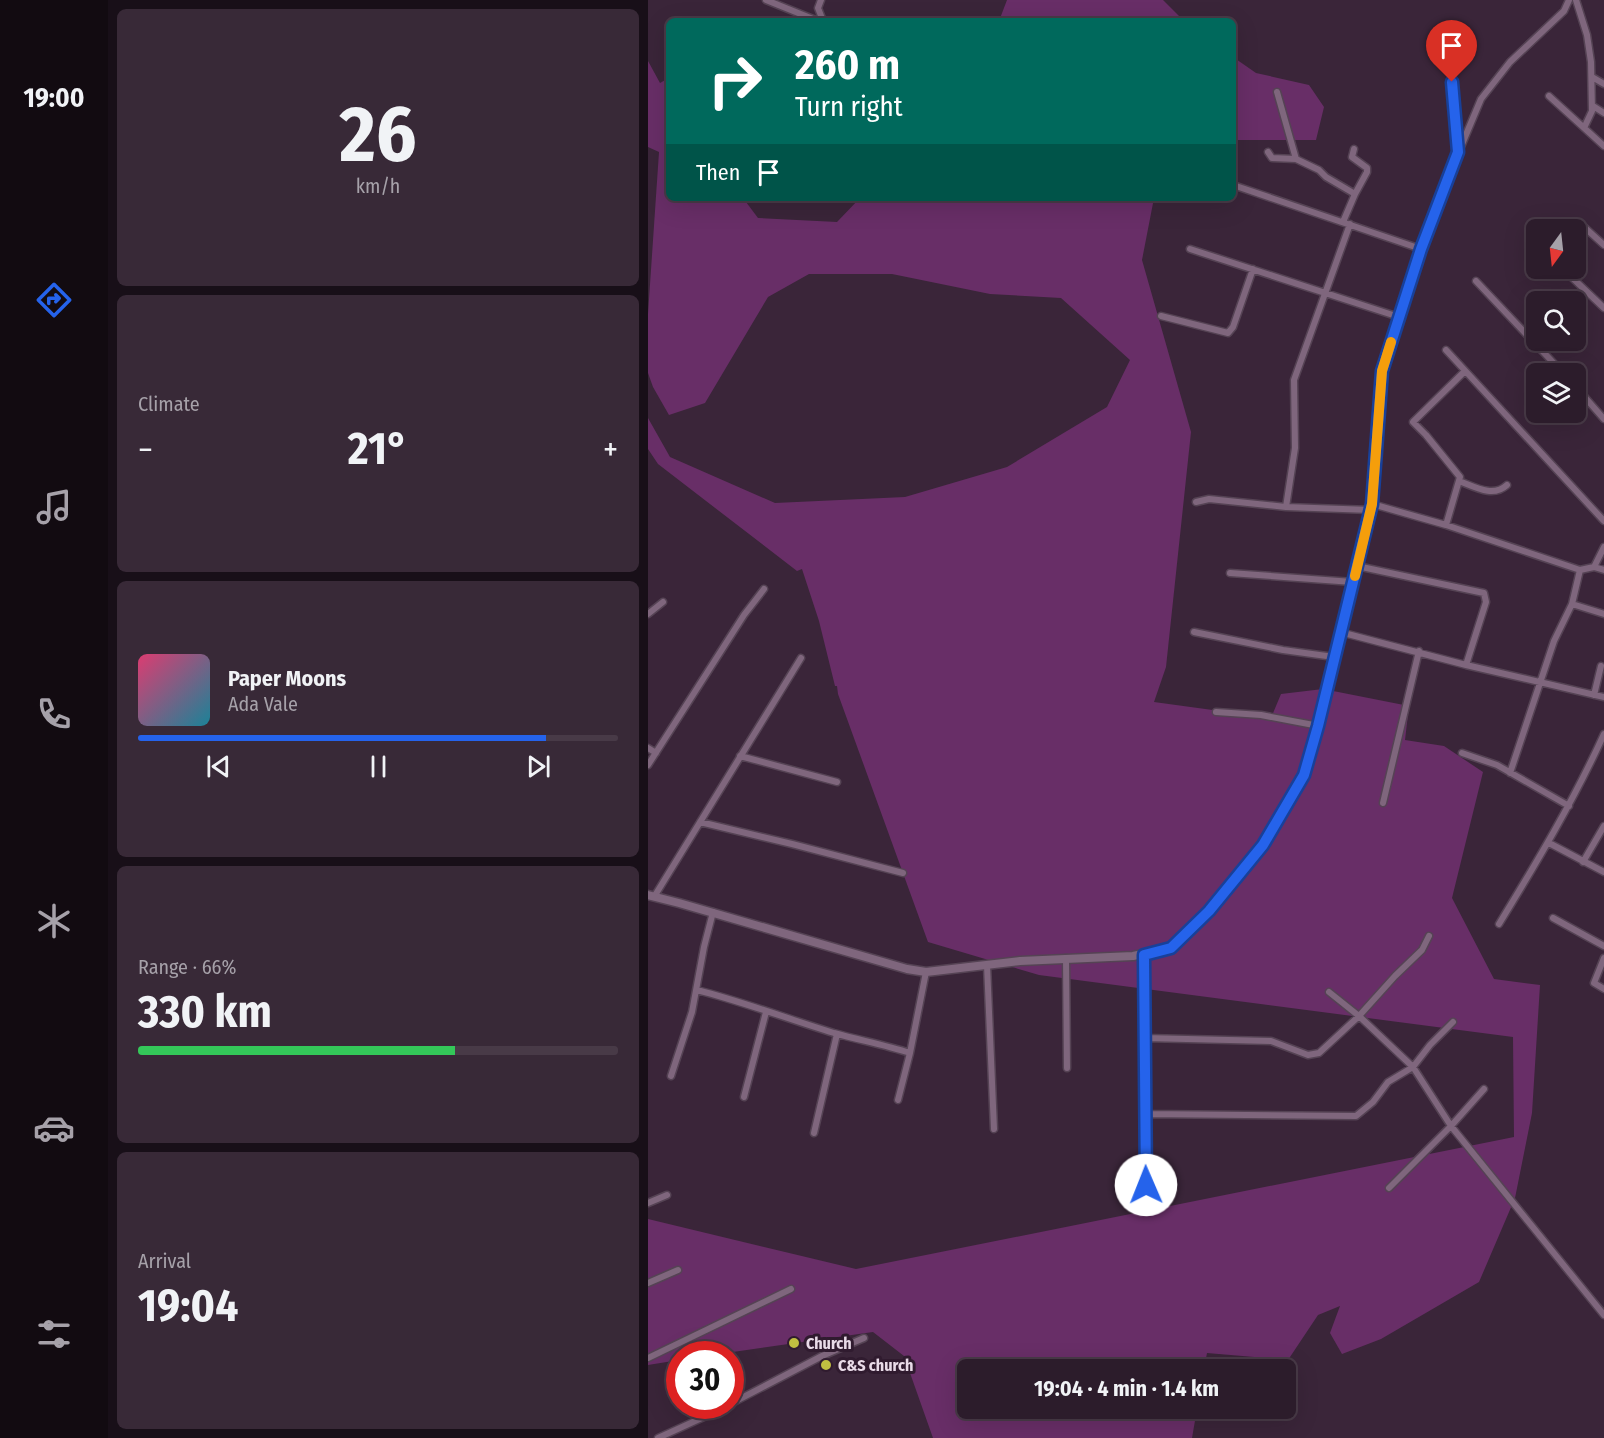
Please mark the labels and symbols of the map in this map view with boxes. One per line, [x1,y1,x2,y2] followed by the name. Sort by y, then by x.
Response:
[1426,20,1477,82] pin
[1526,219,1586,279] north arrow
[1114,1153,1178,1217] position arrow
[806,1334,852,1353] place label: Church
[787,1336,801,1350] marker: Church
[666,1341,744,1419] speed limit sign: 30
[838,1356,913,1375] place label: C&S church
[819,1358,833,1372] marker: C&S church

